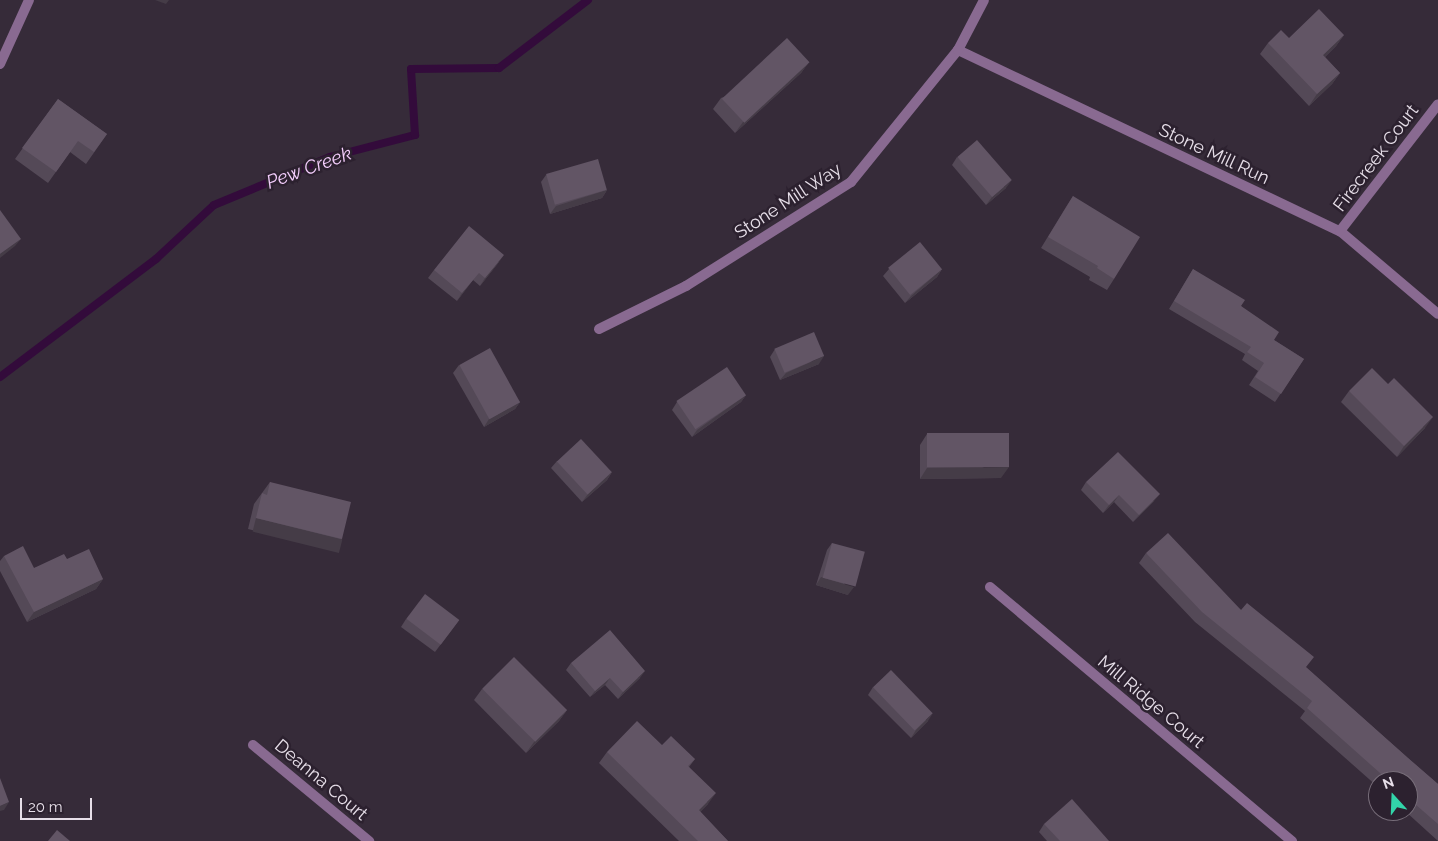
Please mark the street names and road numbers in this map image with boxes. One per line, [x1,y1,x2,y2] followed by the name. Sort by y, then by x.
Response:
[1329,100,1423,216] street label: Firecreek Court
[1155,119,1273,189] street label: Stone Mill Run
[730,158,846,244] street label: Stone Mill Way
[1093,651,1209,753] street label: Mill Ridge Court
[270,735,372,825] street label: Deanna Court

